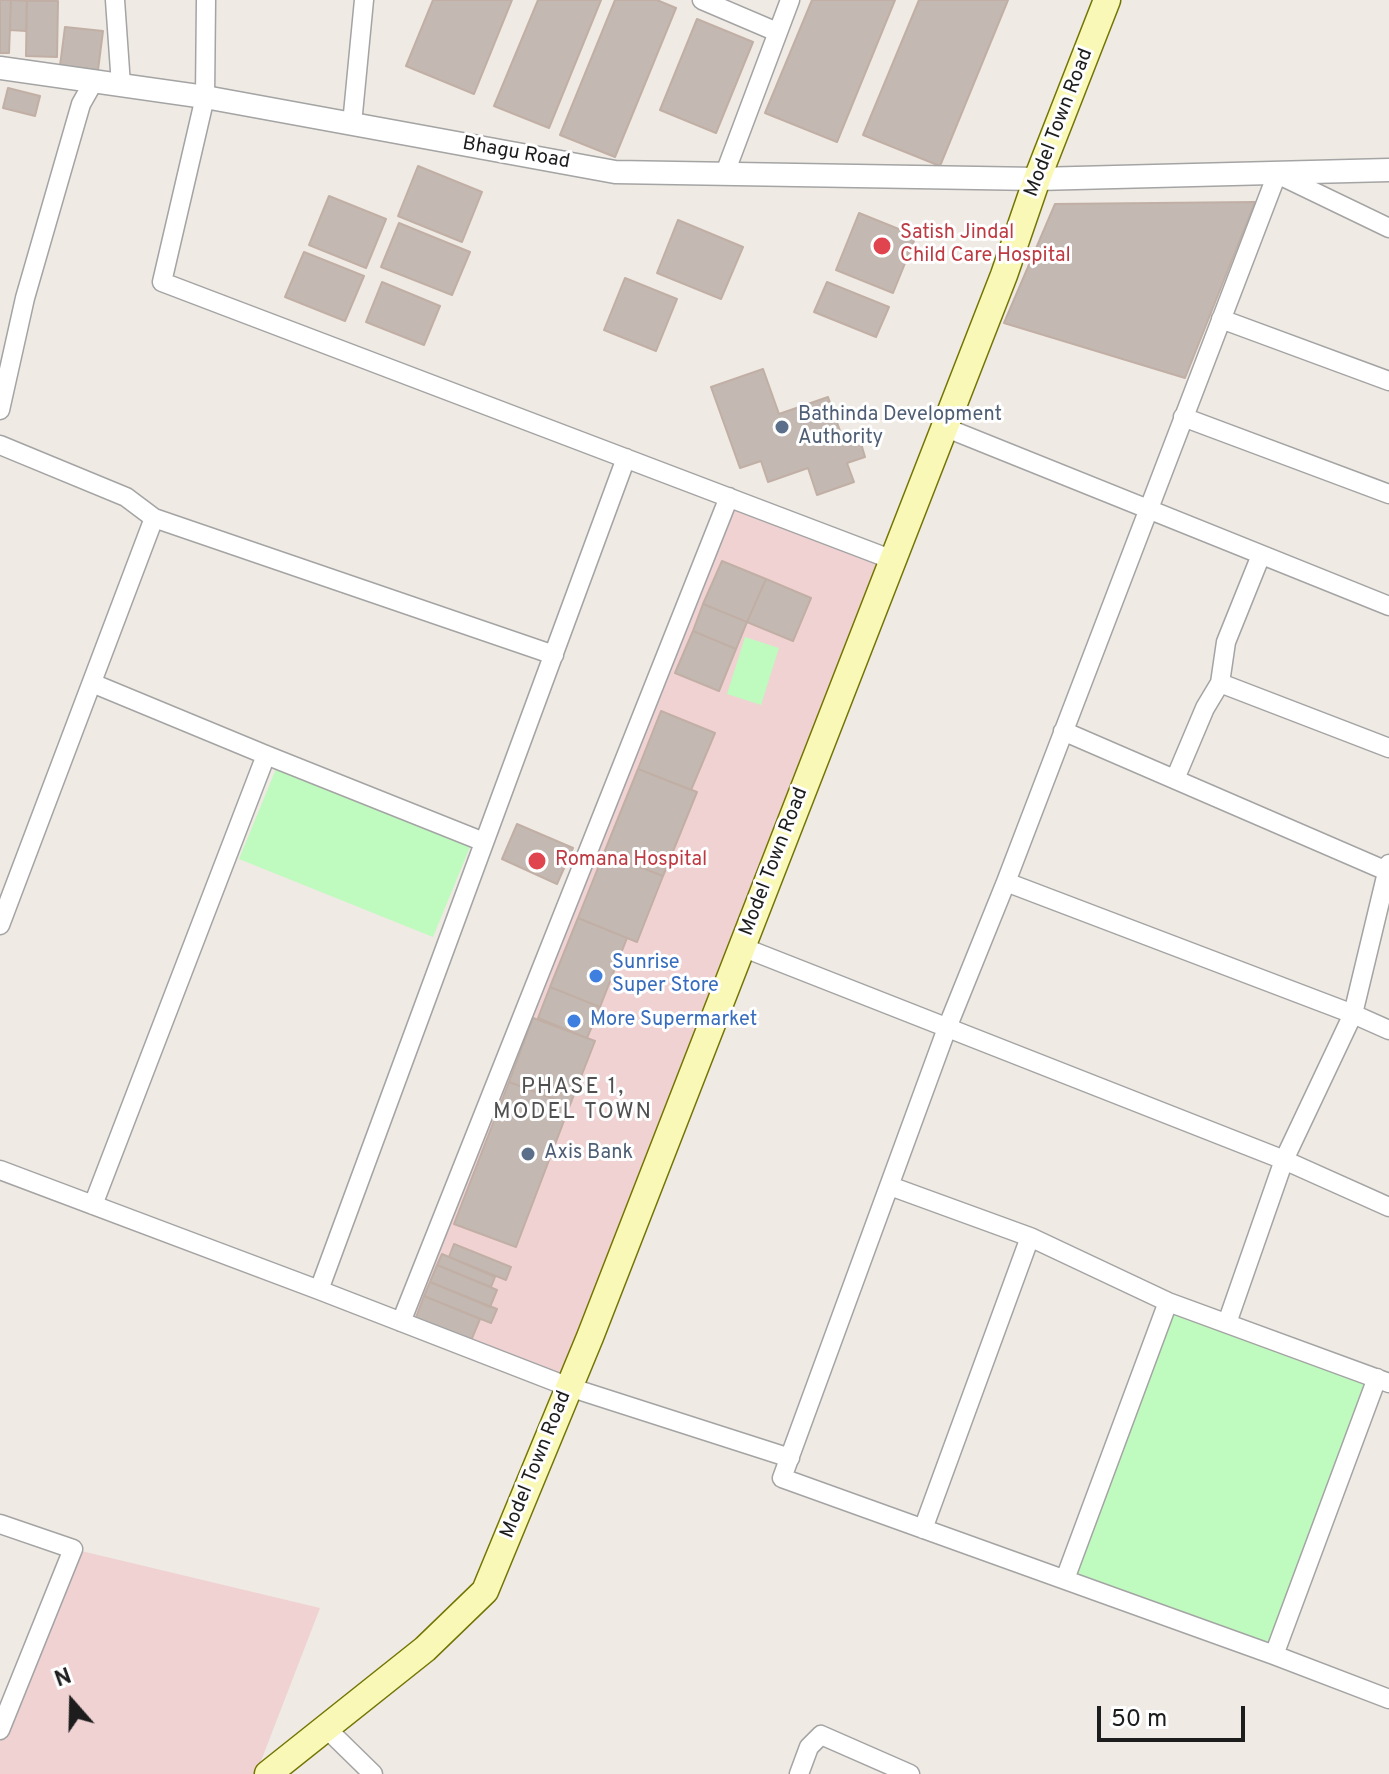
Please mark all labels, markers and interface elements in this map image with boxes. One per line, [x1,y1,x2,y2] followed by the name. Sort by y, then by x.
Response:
[1021,45,1099,201] street label: Model Town Road
[460,133,572,175] street label: Bhagu Road
[900,222,1071,269] place label: Satish Jindal Child Care Hospital
[871,235,893,257] marker: Satish Jindal Child Care Hospital
[798,404,1002,451] place label: Bathinda Development Authority
[773,418,791,436] marker: Bathinda Development Authority
[736,784,814,940] street label: Model Town Road
[555,849,707,873] place label: Romana Hospital
[526,850,548,872] marker: Romana Hospital
[612,952,719,999] place label: Sunrise Super Store
[587,967,605,985] marker: Sunrise Super Store
[590,1009,757,1033] place label: More Supermarket
[565,1012,583,1030] marker: More Supermarket
[493,1076,653,1128] district label: PHASE 1, MODEL TOWN
[544,1142,633,1166] place label: Axis Bank
[519,1145,537,1163] marker: Axis Bank
[496,1388,578,1542] street label: Model Town Road
[32,1662,112,1742] north arrow
[52,1664,76,1694] text: N
[1101,1690,1249,1740] scale bar
[1111,1705,1167,1735] text: 50 m

